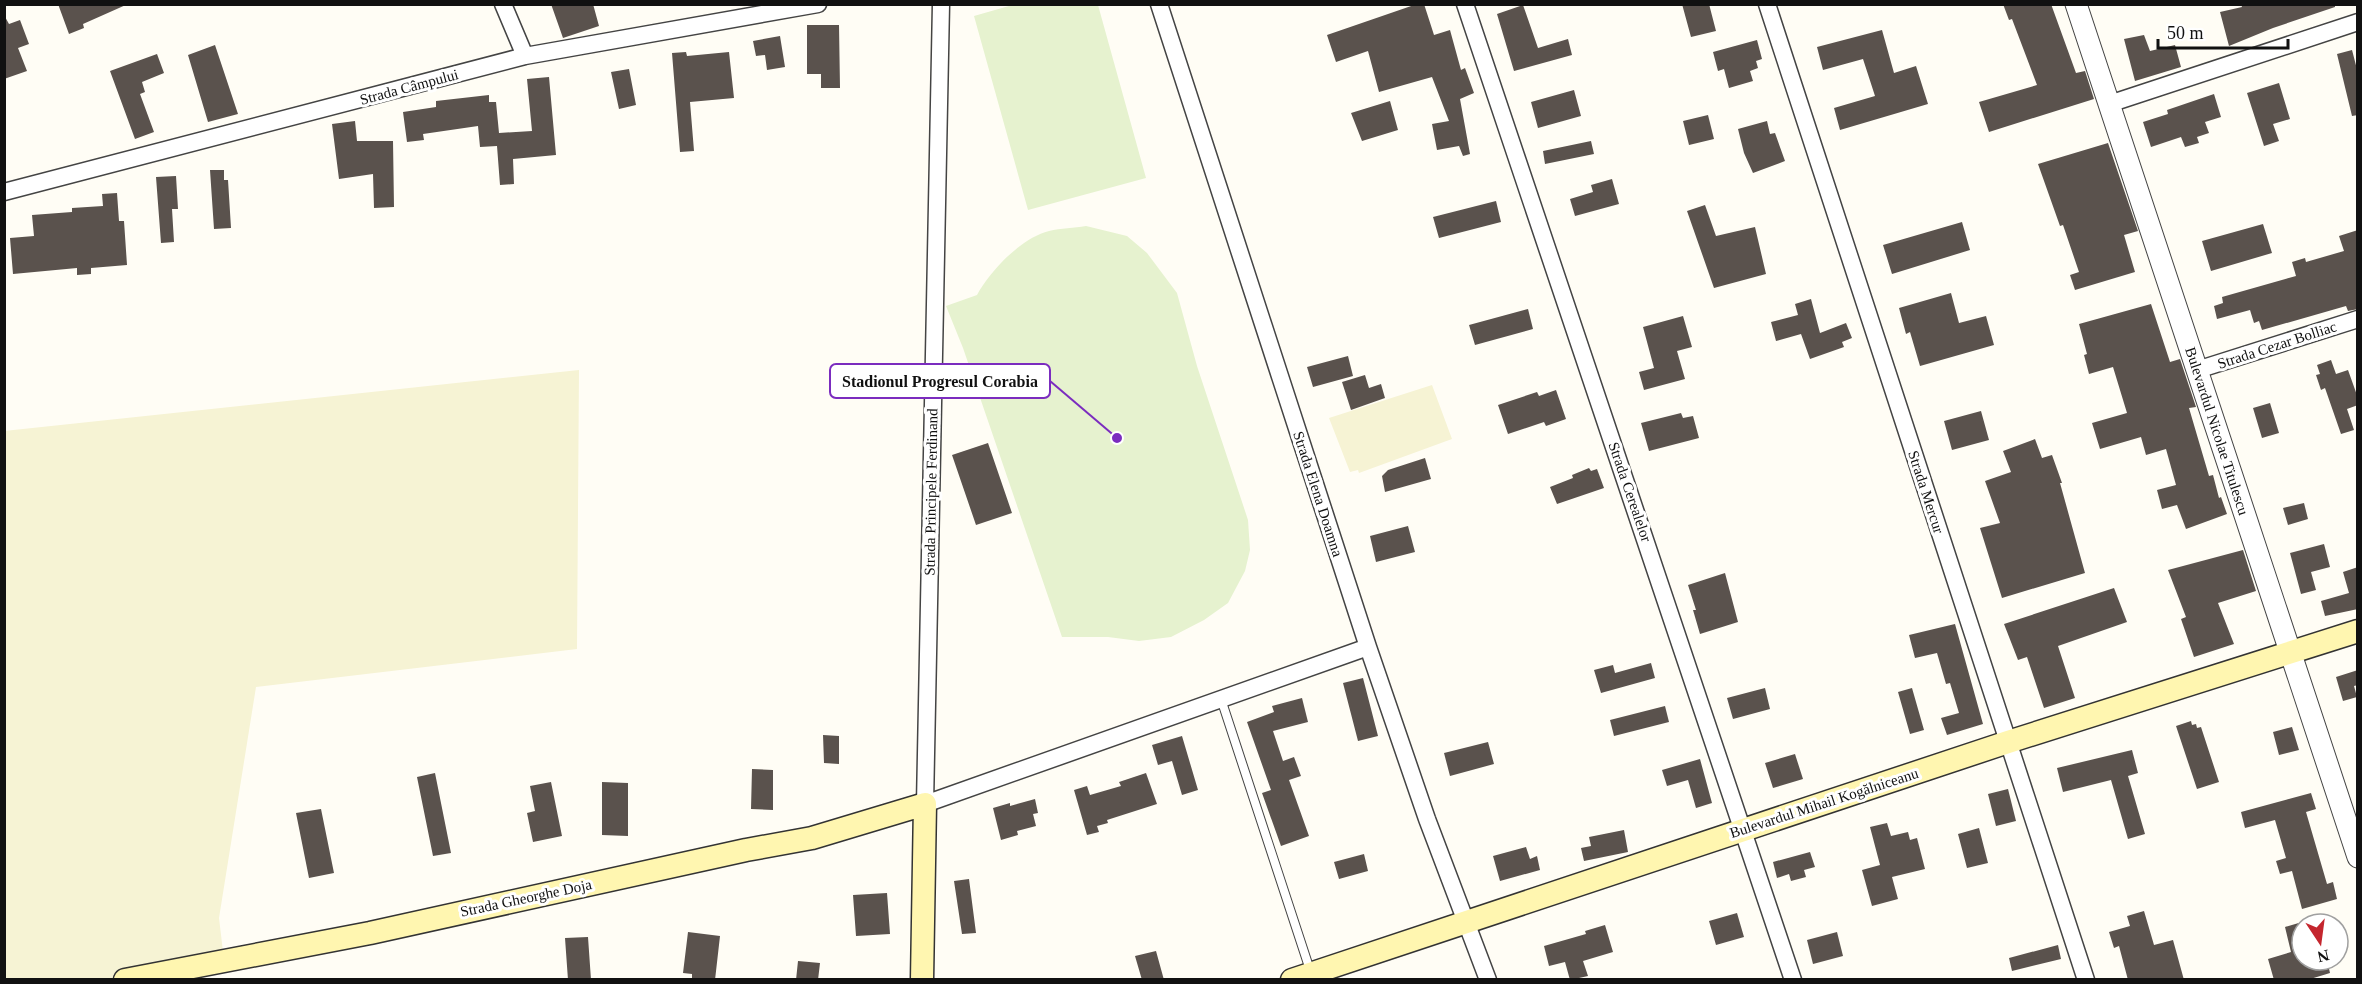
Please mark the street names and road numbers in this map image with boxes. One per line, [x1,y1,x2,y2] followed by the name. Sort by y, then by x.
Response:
[358,66,460,108] street label: Strada Câmpului
[2216,318,2339,372] street label: Strada Cezar Bolliac
[2182,345,2252,518] street label: Bulevardul Nicolae Titulescu
[922,408,940,576] street label: Strada Principele Ferdinand
[1290,429,1346,559] street label: Strada Elena Doamna
[1605,440,1655,544] street label: Strada Cerealelor
[1905,449,1947,535] street label: Strada Mercur
[1728,765,1921,841] street label: Bulevardul Mihail Kogălniceanu
[459,876,593,920] street label: Strada Gheorghe Doja

